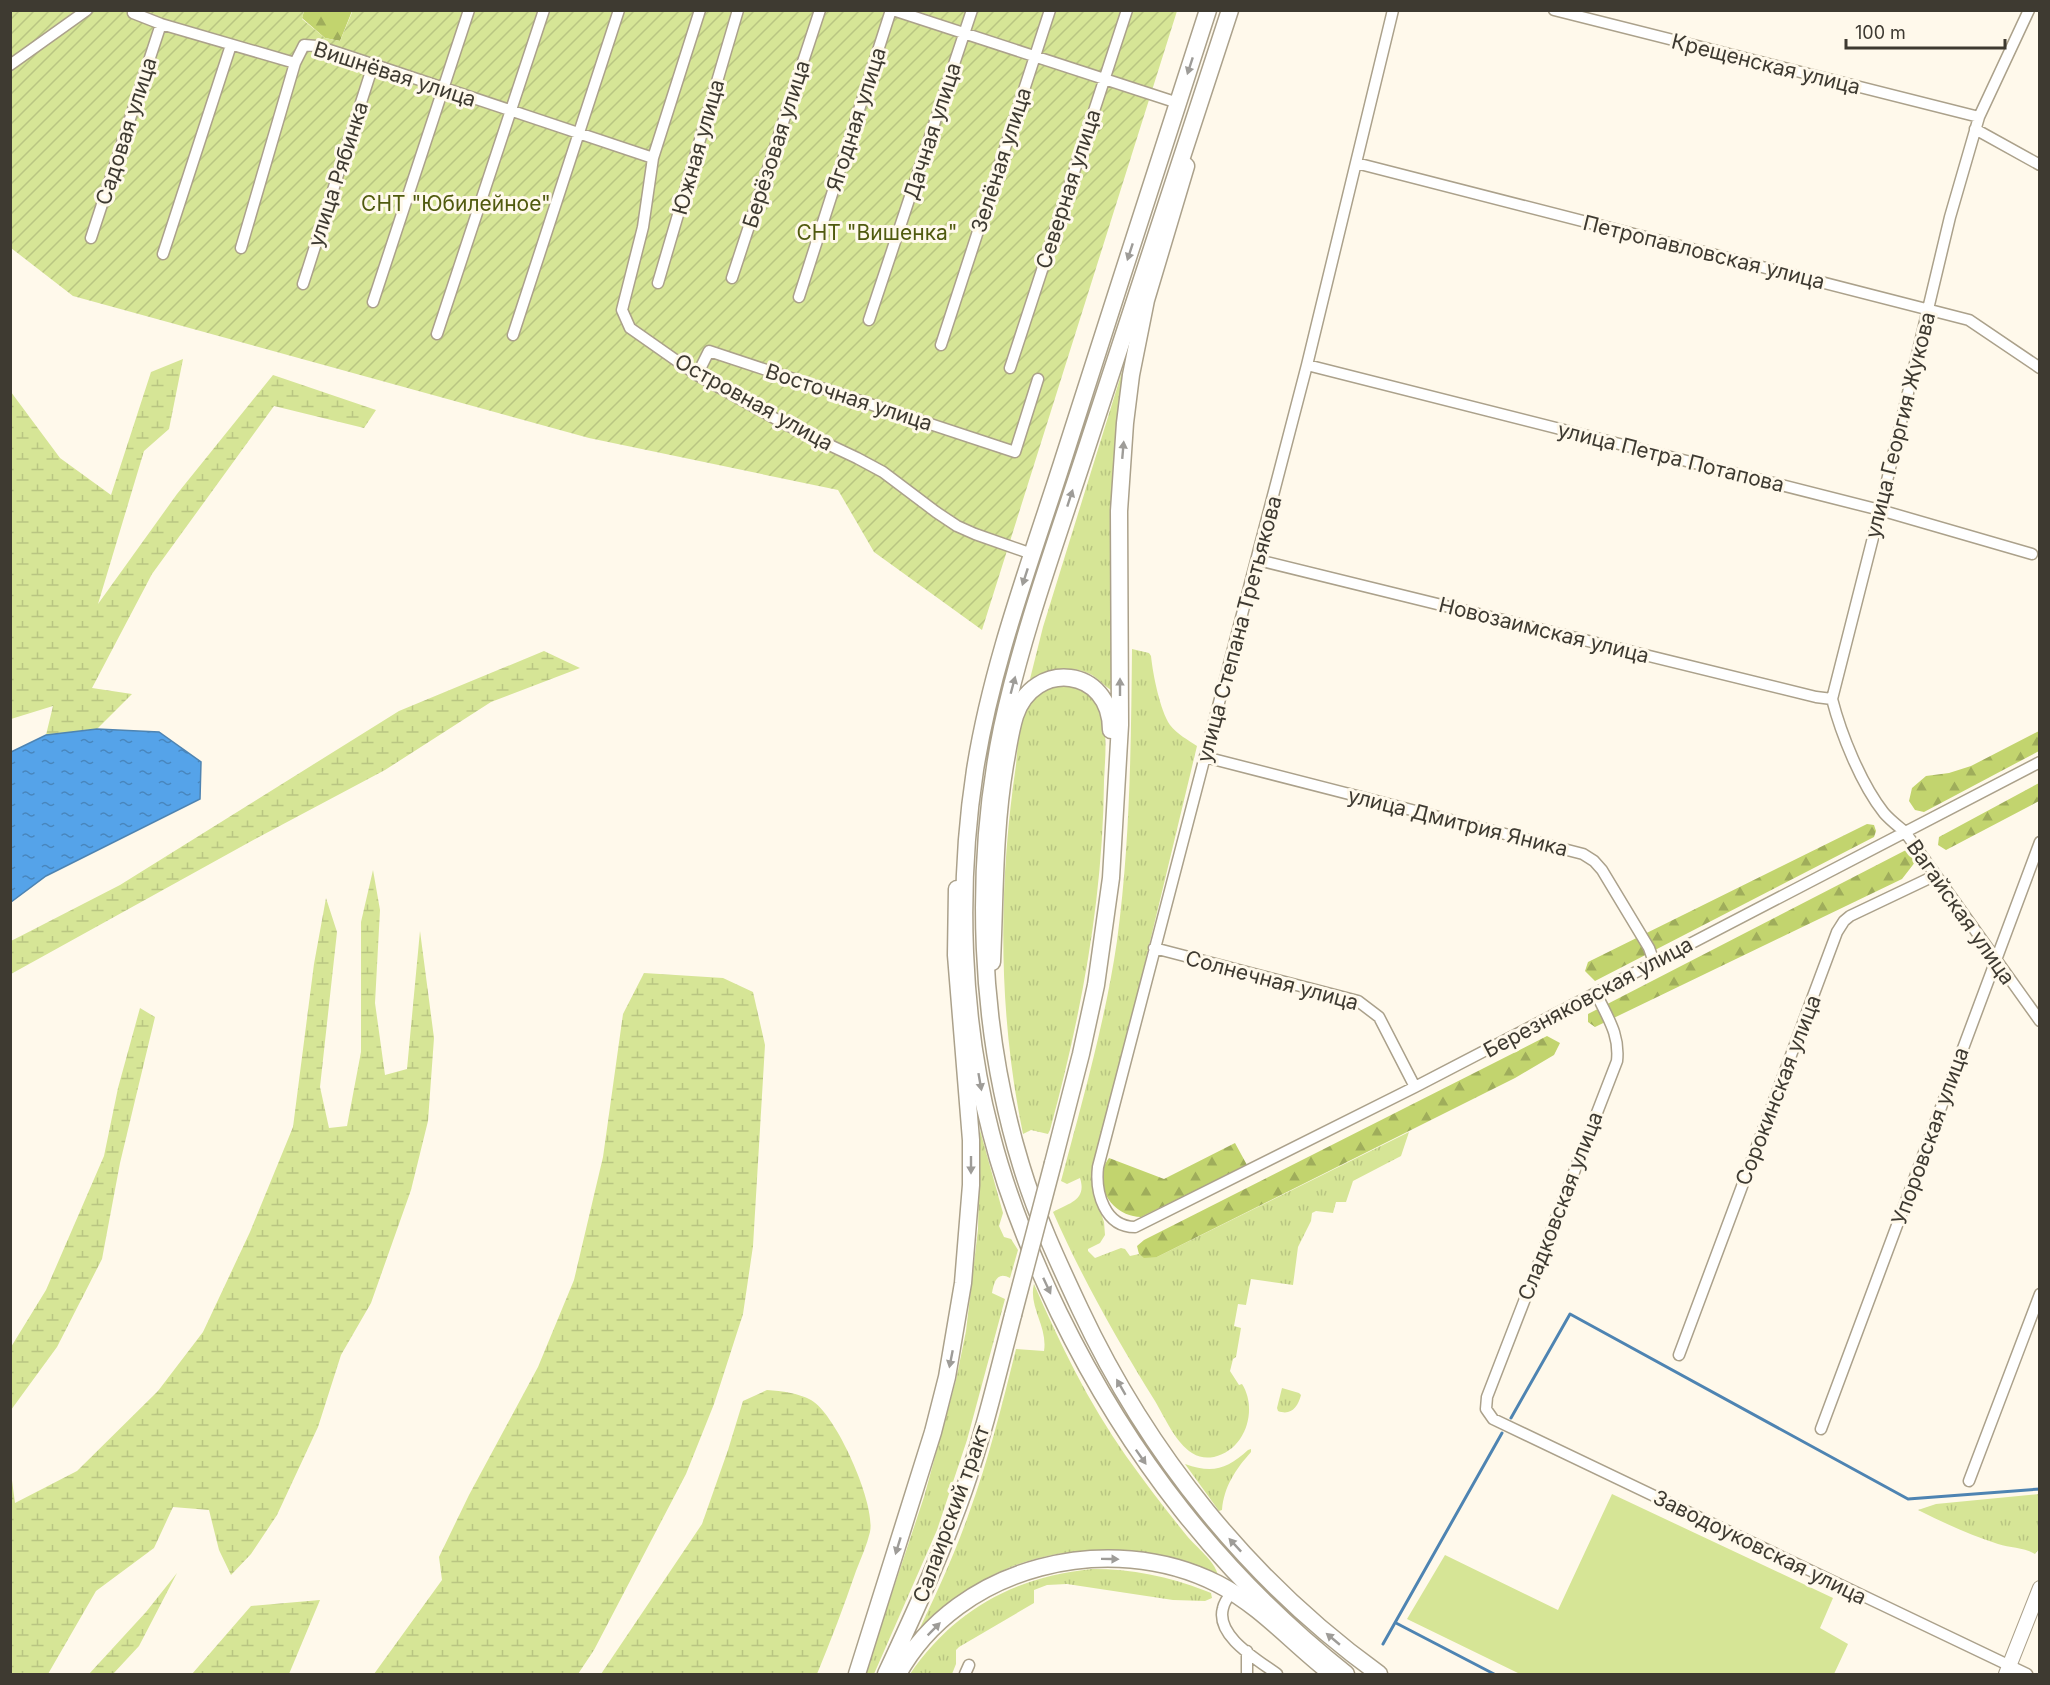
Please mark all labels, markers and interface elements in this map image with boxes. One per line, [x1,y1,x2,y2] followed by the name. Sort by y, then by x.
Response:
[1846,12,2005,50] scale bar
[1855,22,1906,43] text: 100 m
[1669,28,1863,100] street label: Крещенская улица
[311,36,479,112] street label: Вишнёвая улица
[821,44,891,194] street label: Ягодная улица
[90,54,162,208] street label: Садовая улица
[737,57,815,231] street label: Берёзовая улица
[1184,57,1194,75] one-way arrow
[898,59,966,203] street label: Дачная улица
[667,76,729,218] street label: Южная улица
[966,84,1036,236] street label: Зелёная улица
[303,98,373,250] street label: улица Рябинка
[1030,106,1106,272] street label: Северная улица
[361,191,551,216] park label: СНТ "Юбилейное"
[1580,210,1828,294] street label: Петропавловская улица
[796,220,958,245] park label: СНТ "Вишенка"
[1125,243,1134,261] one-way arrow
[1860,309,1940,541] street label: улица Георгия Жукова
[671,348,837,456] street label: Островная улица
[762,358,936,436] street label: Восточная улица
[1555,417,1787,497] street label: улица Петра Потапова
[1118,440,1128,459] one-way arrow
[1066,489,1076,507] one-way arrow
[1191,493,1287,765] street label: улица Степана Третьякова
[1020,568,1029,586] one-way arrow
[1436,592,1652,668] street label: Новозаимская улица
[1008,675,1018,694] one-way arrow
[1115,677,1125,696] one-way arrow
[1345,783,1571,861] street label: улица Дмитрия Яника
[1902,835,2020,989] street label: Вагайская улица
[1479,931,1697,1063] street label: Березняковская улица
[1183,945,1361,1015] street label: Солнечная улица
[1730,991,1826,1189] street label: Сорокинская улица
[1886,1044,1974,1228] street label: Упоровская улица
[976,1072,985,1091] one-way arrow
[1512,1108,1608,1304] street label: Сладковская улица
[966,1155,976,1174] one-way arrow
[1042,1278,1051,1295] one-way arrow
[946,1349,955,1368] one-way arrow
[1115,1379,1126,1395] one-way arrow
[907,1422,995,1606] street label: Салаирский тракт
[1135,1448,1147,1464] one-way arrow
[1649,1484,1871,1610] street label: Заводоуковская улица
[892,1537,902,1555] one-way arrow
[1229,1538,1242,1553] one-way arrow
[1101,1554,1120,1564] one-way arrow
[927,1622,942,1636] one-way arrow
[1325,1632,1341,1645] one-way arrow

